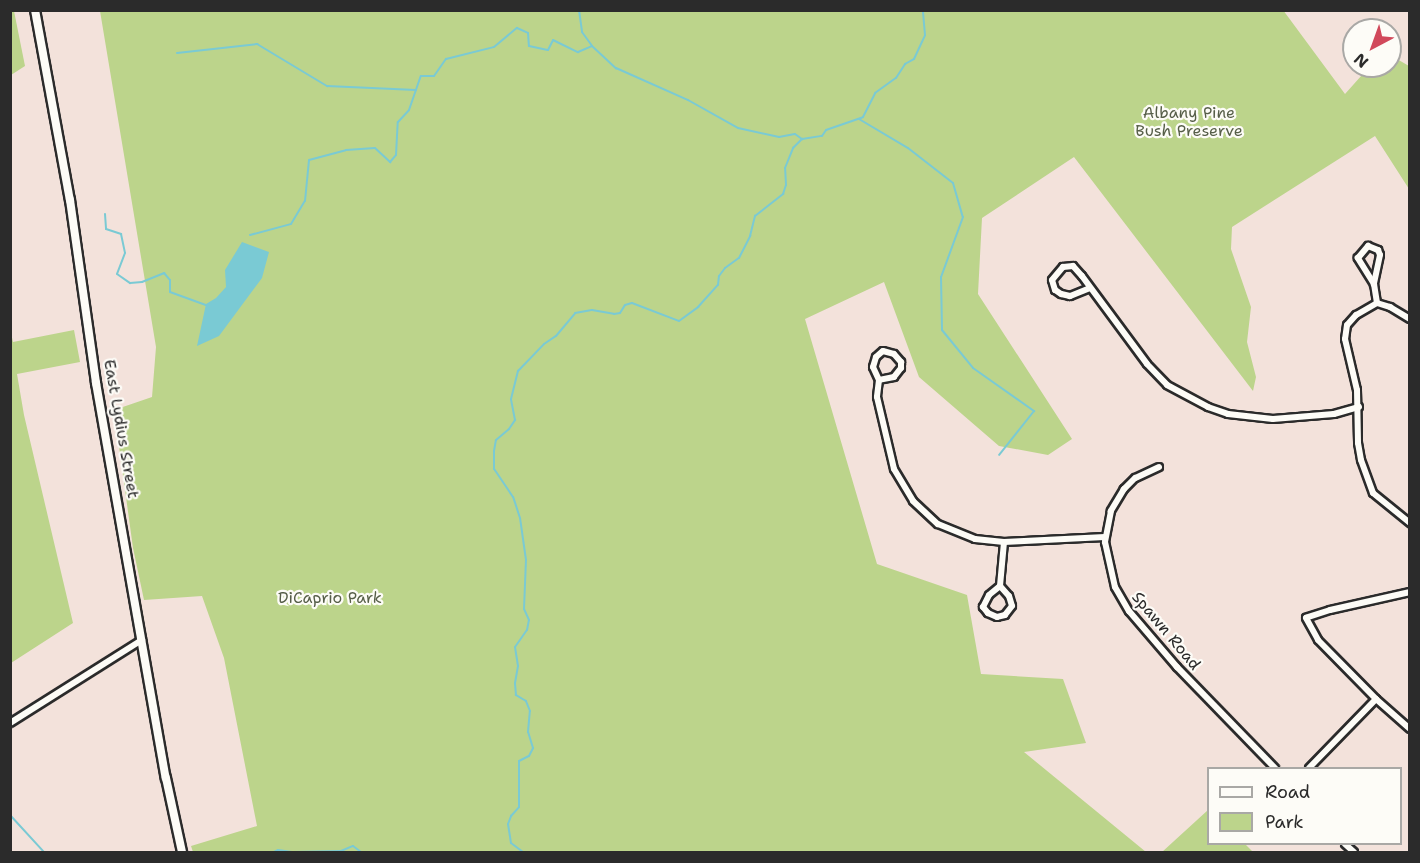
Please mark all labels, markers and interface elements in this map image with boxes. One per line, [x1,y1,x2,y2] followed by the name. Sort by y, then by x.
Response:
[1342,18,1402,78] north arrow
[1349,48,1373,73] text: N
[1135,103,1243,141] park label: Albany Pine Bush Preserve
[99,358,143,500] street label: East Lydius Street
[278,588,382,608] park label: DiCaprio Park
[1128,588,1204,674] street label: Spawn Road
[1207,767,1402,845] legend
[1265,780,1310,804] text: Road
[1265,810,1304,834] text: Park

